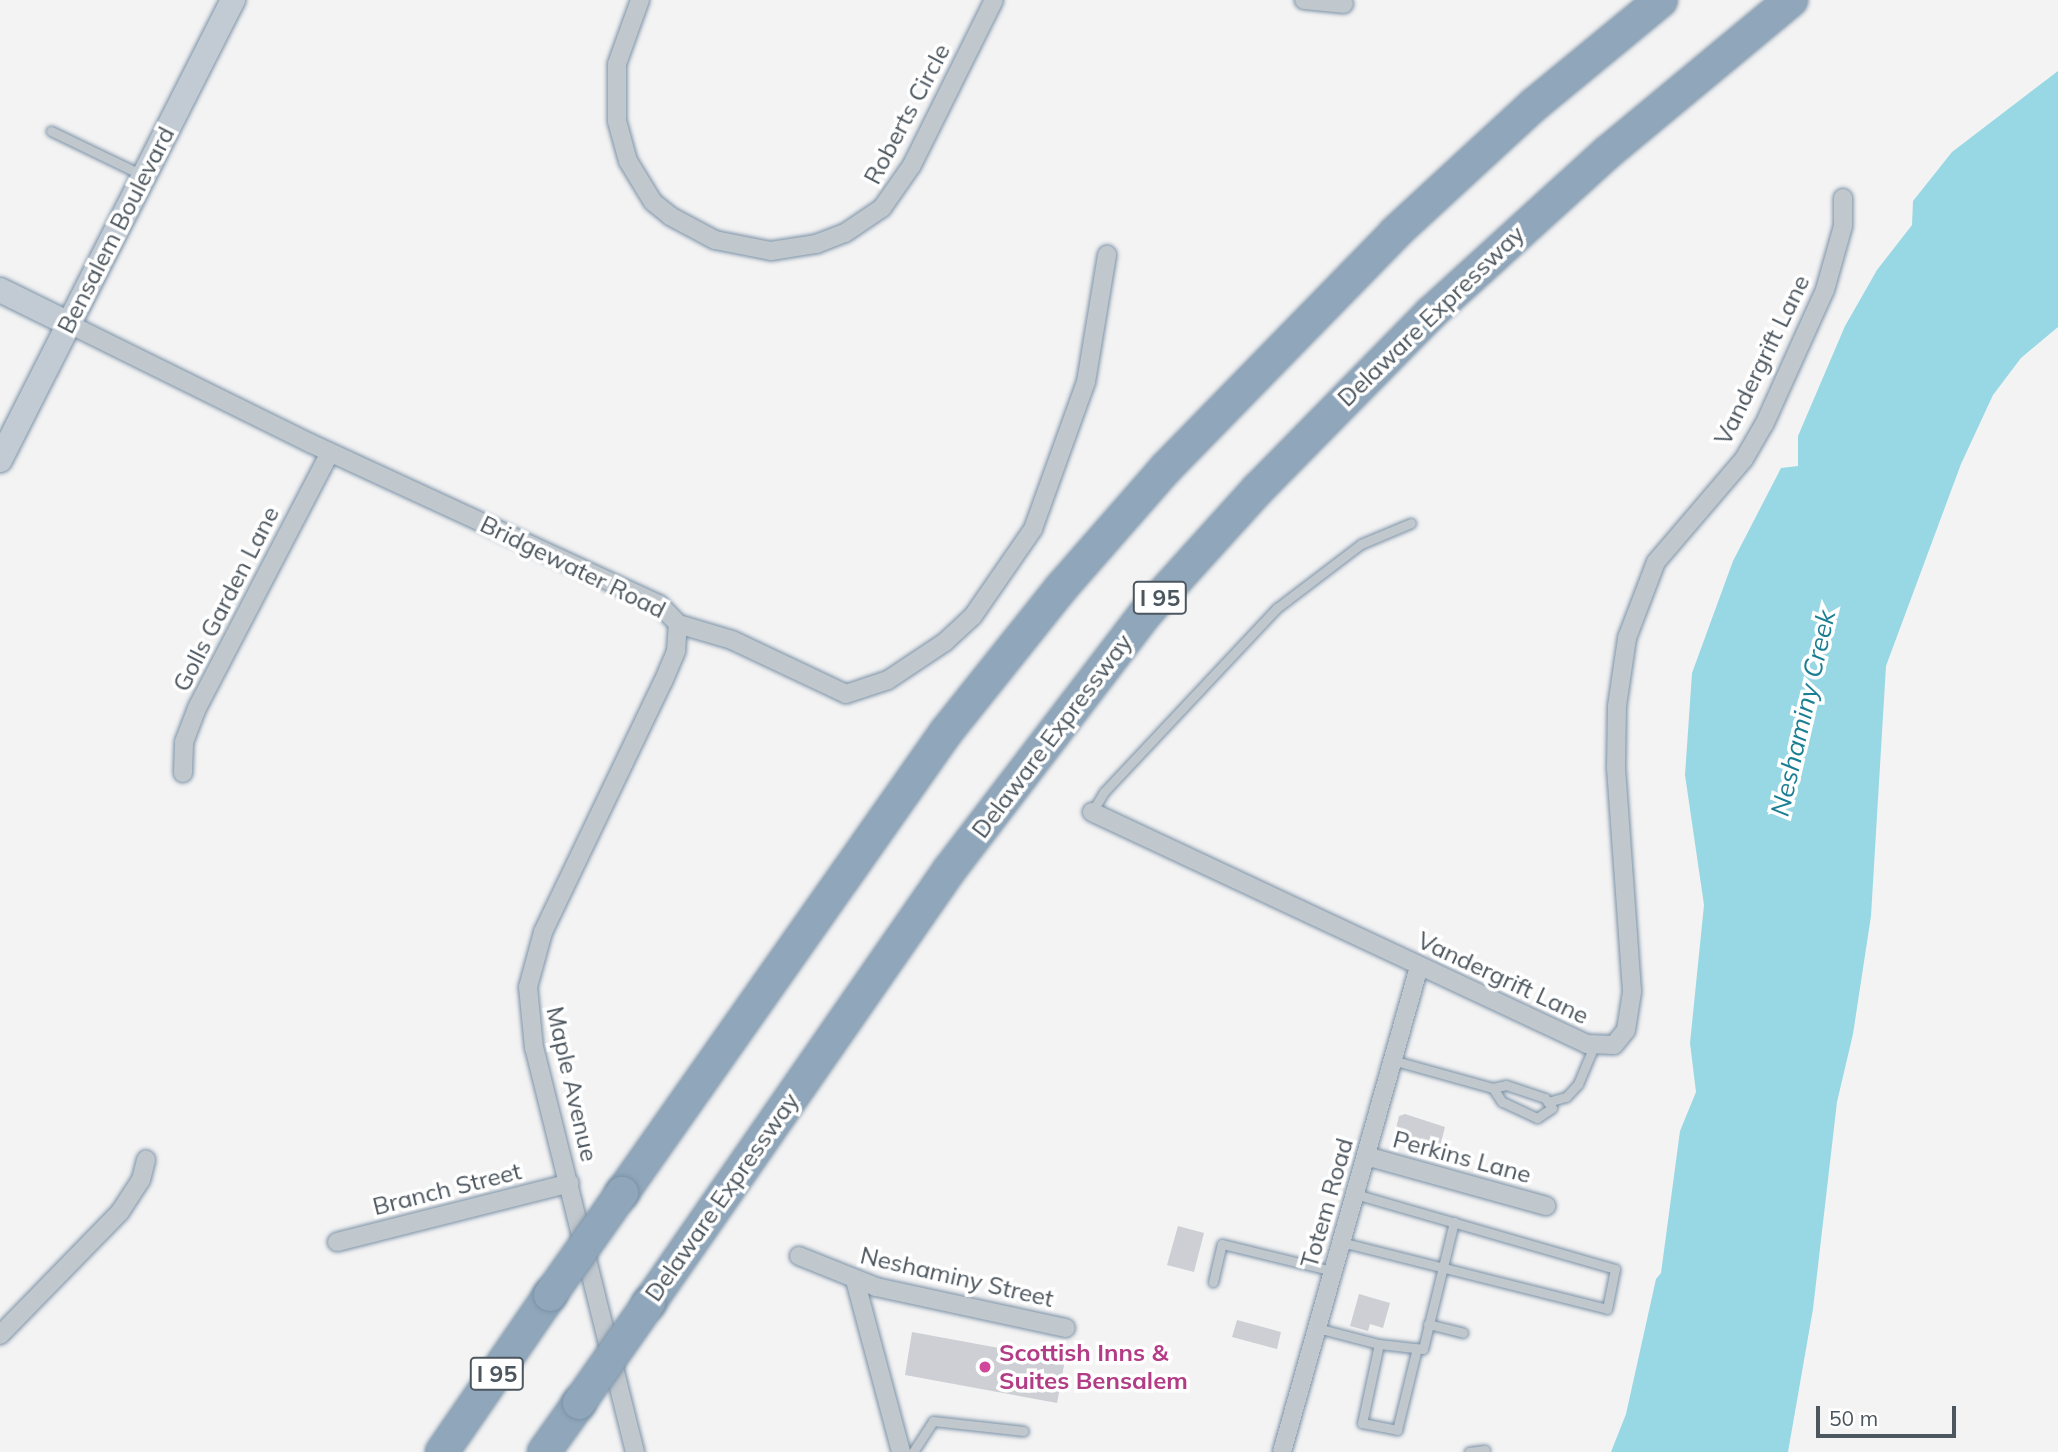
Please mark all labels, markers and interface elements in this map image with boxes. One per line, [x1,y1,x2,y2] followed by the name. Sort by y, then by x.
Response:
[858,39,956,189] street label: Roberts Circle
[51,122,181,338] street label: Bensalem Boulevard
[1332,219,1530,413] street label: Delaware Expressway
[1708,270,1816,450] street label: Vandergrift Lane
[167,502,285,696] street label: Golls Garden Lane
[476,510,670,624] street label: Bridgewater Road
[1132,578,1188,618] road number: I 95
[1764,607,1842,819] water label: Neshaminy Creek
[966,628,1138,844] street label: Delaware Expressway
[1413,926,1593,1030] street label: Vandergrift Lane
[540,1004,604,1164] street label: Maple Avenue
[639,1087,805,1307] street label: Delaware Expressway
[1390,1125,1534,1189] street label: Perkins Lane
[1295,1135,1359,1271] street label: Totem Road
[370,1157,524,1221] street label: Branch Street
[858,1241,1056,1313] street label: Neshaminy Street
[999,1339,1188,1395] place label: Scottish Inns & Suites Bensalem
[469,1354,525,1394] road number: I 95
[977,1359,993,1375] marker: Scottish Inns & Suites Bensalem
[1820,1392,1960,1436] scale bar
[1829,1405,1878,1431] text: 50 m

